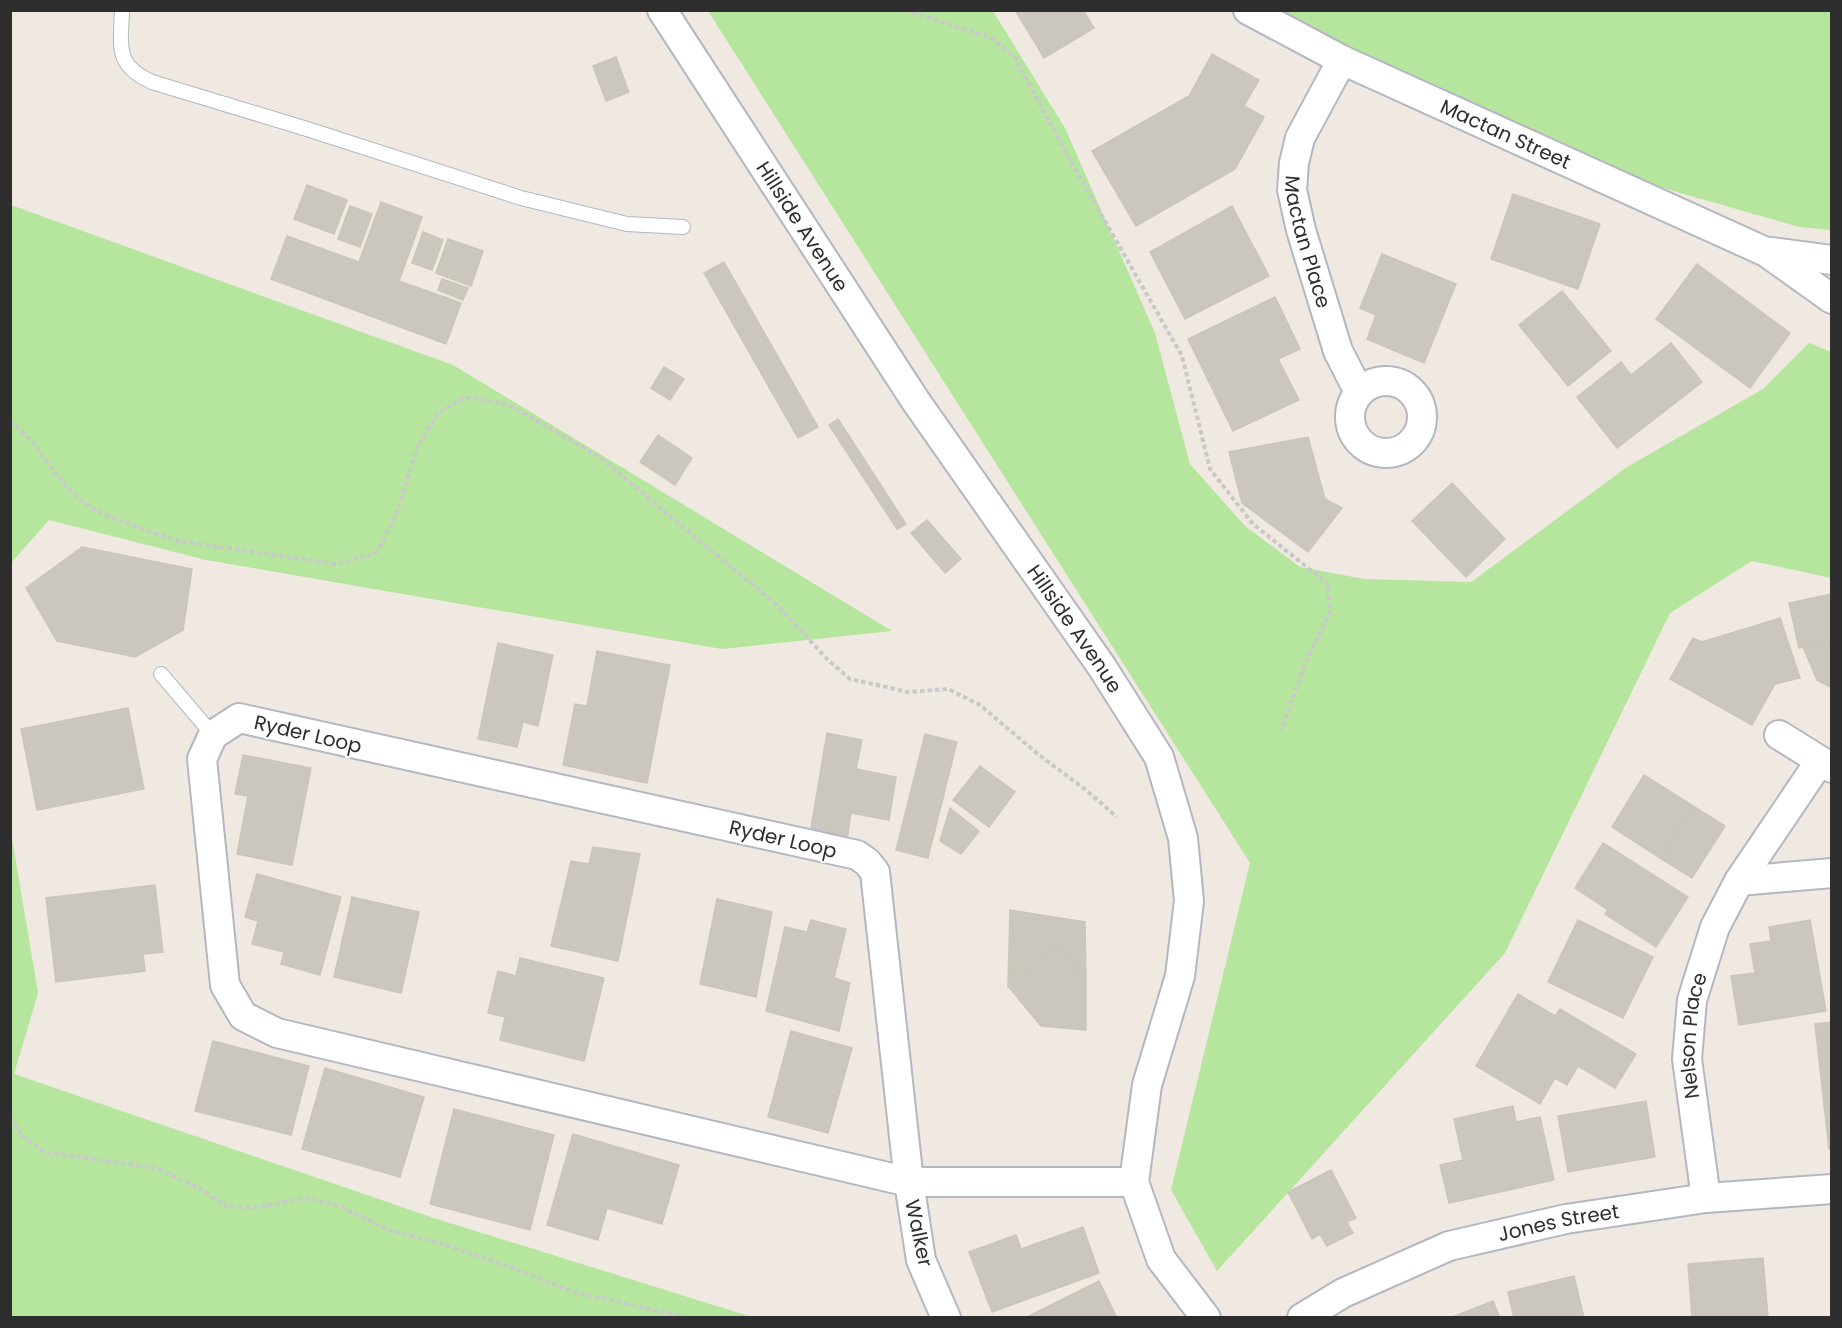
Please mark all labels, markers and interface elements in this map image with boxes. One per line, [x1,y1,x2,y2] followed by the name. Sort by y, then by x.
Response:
[1436,92,1575,176] street label: Mactan Street
[750,156,855,297] street label: Hillside Avenue
[1278,174,1338,311] street label: Mactan Place
[1021,559,1129,698] street label: Hillside Avenue
[251,708,365,760] street label: Ryder Loop
[726,813,840,865] street label: Ryder Loop
[1673,969,1714,1101] street label: Nelson Place
[898,1197,940,1269] street label: Walker
[1495,1197,1621,1248] street label: Jones Street

